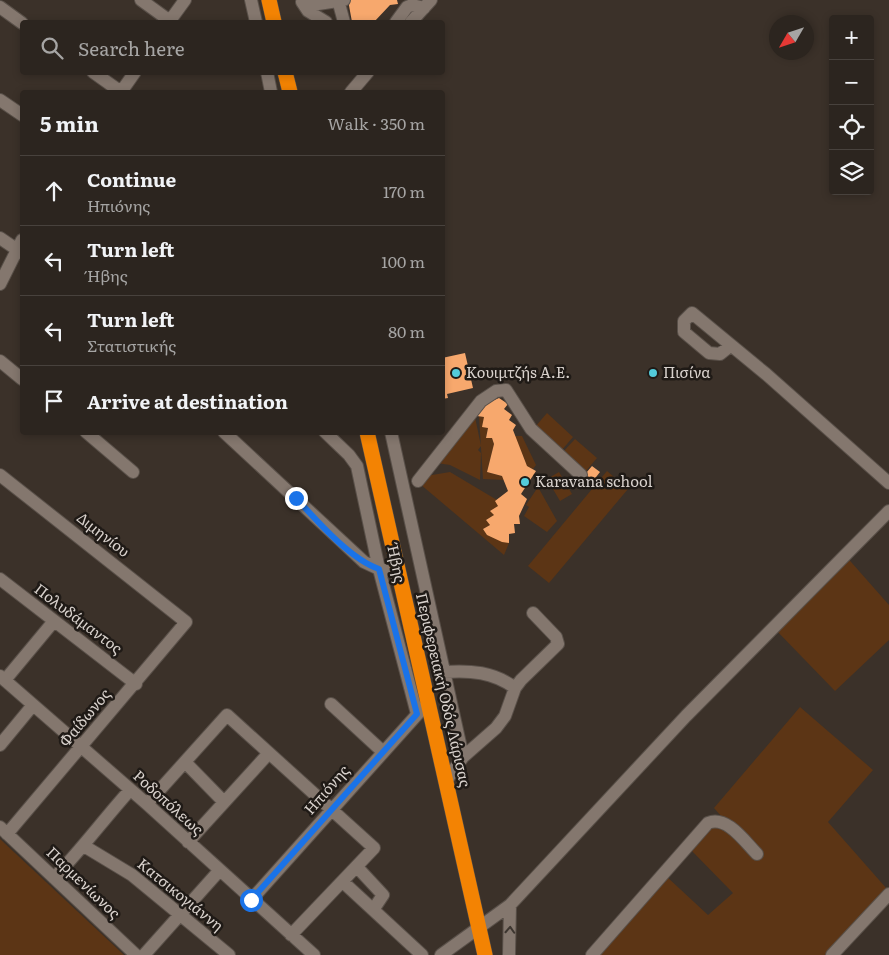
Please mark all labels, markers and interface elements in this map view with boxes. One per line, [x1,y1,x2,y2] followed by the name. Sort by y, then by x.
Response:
[769,15,814,60] north arrow
[829,15,874,195] map controls
[829,15,874,60] button: +
[20,20,445,75] search box
[38,34,66,62] icon: search
[78,34,185,62] text: Search here
[829,60,874,105] button: −
[829,105,874,150] button: locate
[40,107,99,138] text: 5 min
[328,111,425,135] text: Walk · 350 m
[829,150,874,195] button: layers
[87,165,176,193] text: Continue
[40,177,68,205] icon: ahead
[383,179,425,203] text: 170 m
[87,193,150,217] text: Ηπιόνης
[87,235,174,263] text: Turn left
[40,247,68,275] icon: left
[381,249,425,273] text: 100 m
[87,263,128,287] text: Ήβης
[87,305,174,333] text: Turn left
[40,317,68,345] icon: left
[388,319,425,343] text: 80 m
[87,333,176,357] text: Στατιστικής
[466,360,570,383] place label: Κουιμτζήs Α.Ε.
[663,360,711,383] place label: Πισίνα
[450,367,462,379] marker: Κουιμτζήs Α.Ε.
[647,367,659,379] marker: Πισίνα
[40,387,68,415] icon: arrive
[87,387,288,415] text: Arrive at destination
[535,469,653,492] place label: Karavana school
[519,476,531,488] marker: Karavana school
[285,487,308,510] route end
[73,506,135,562] street label: Διμηνίου
[382,540,413,585] street label: Ήβης
[30,577,128,659] street label: Πολυδάμαντος
[411,590,478,790] street label: Περιφερειακή Οδός Λάρισας
[53,682,116,751] street label: Φαίδωνος
[298,759,354,819] street label: Ηπιόνης
[129,764,210,840] street label: Ροδοπόλεως
[42,840,127,924] street label: Παρμενίωνος
[133,852,229,936] street label: Κατσικογιάννη
[240,889,263,912] route start
[505,926,515,934] one-way arrow

